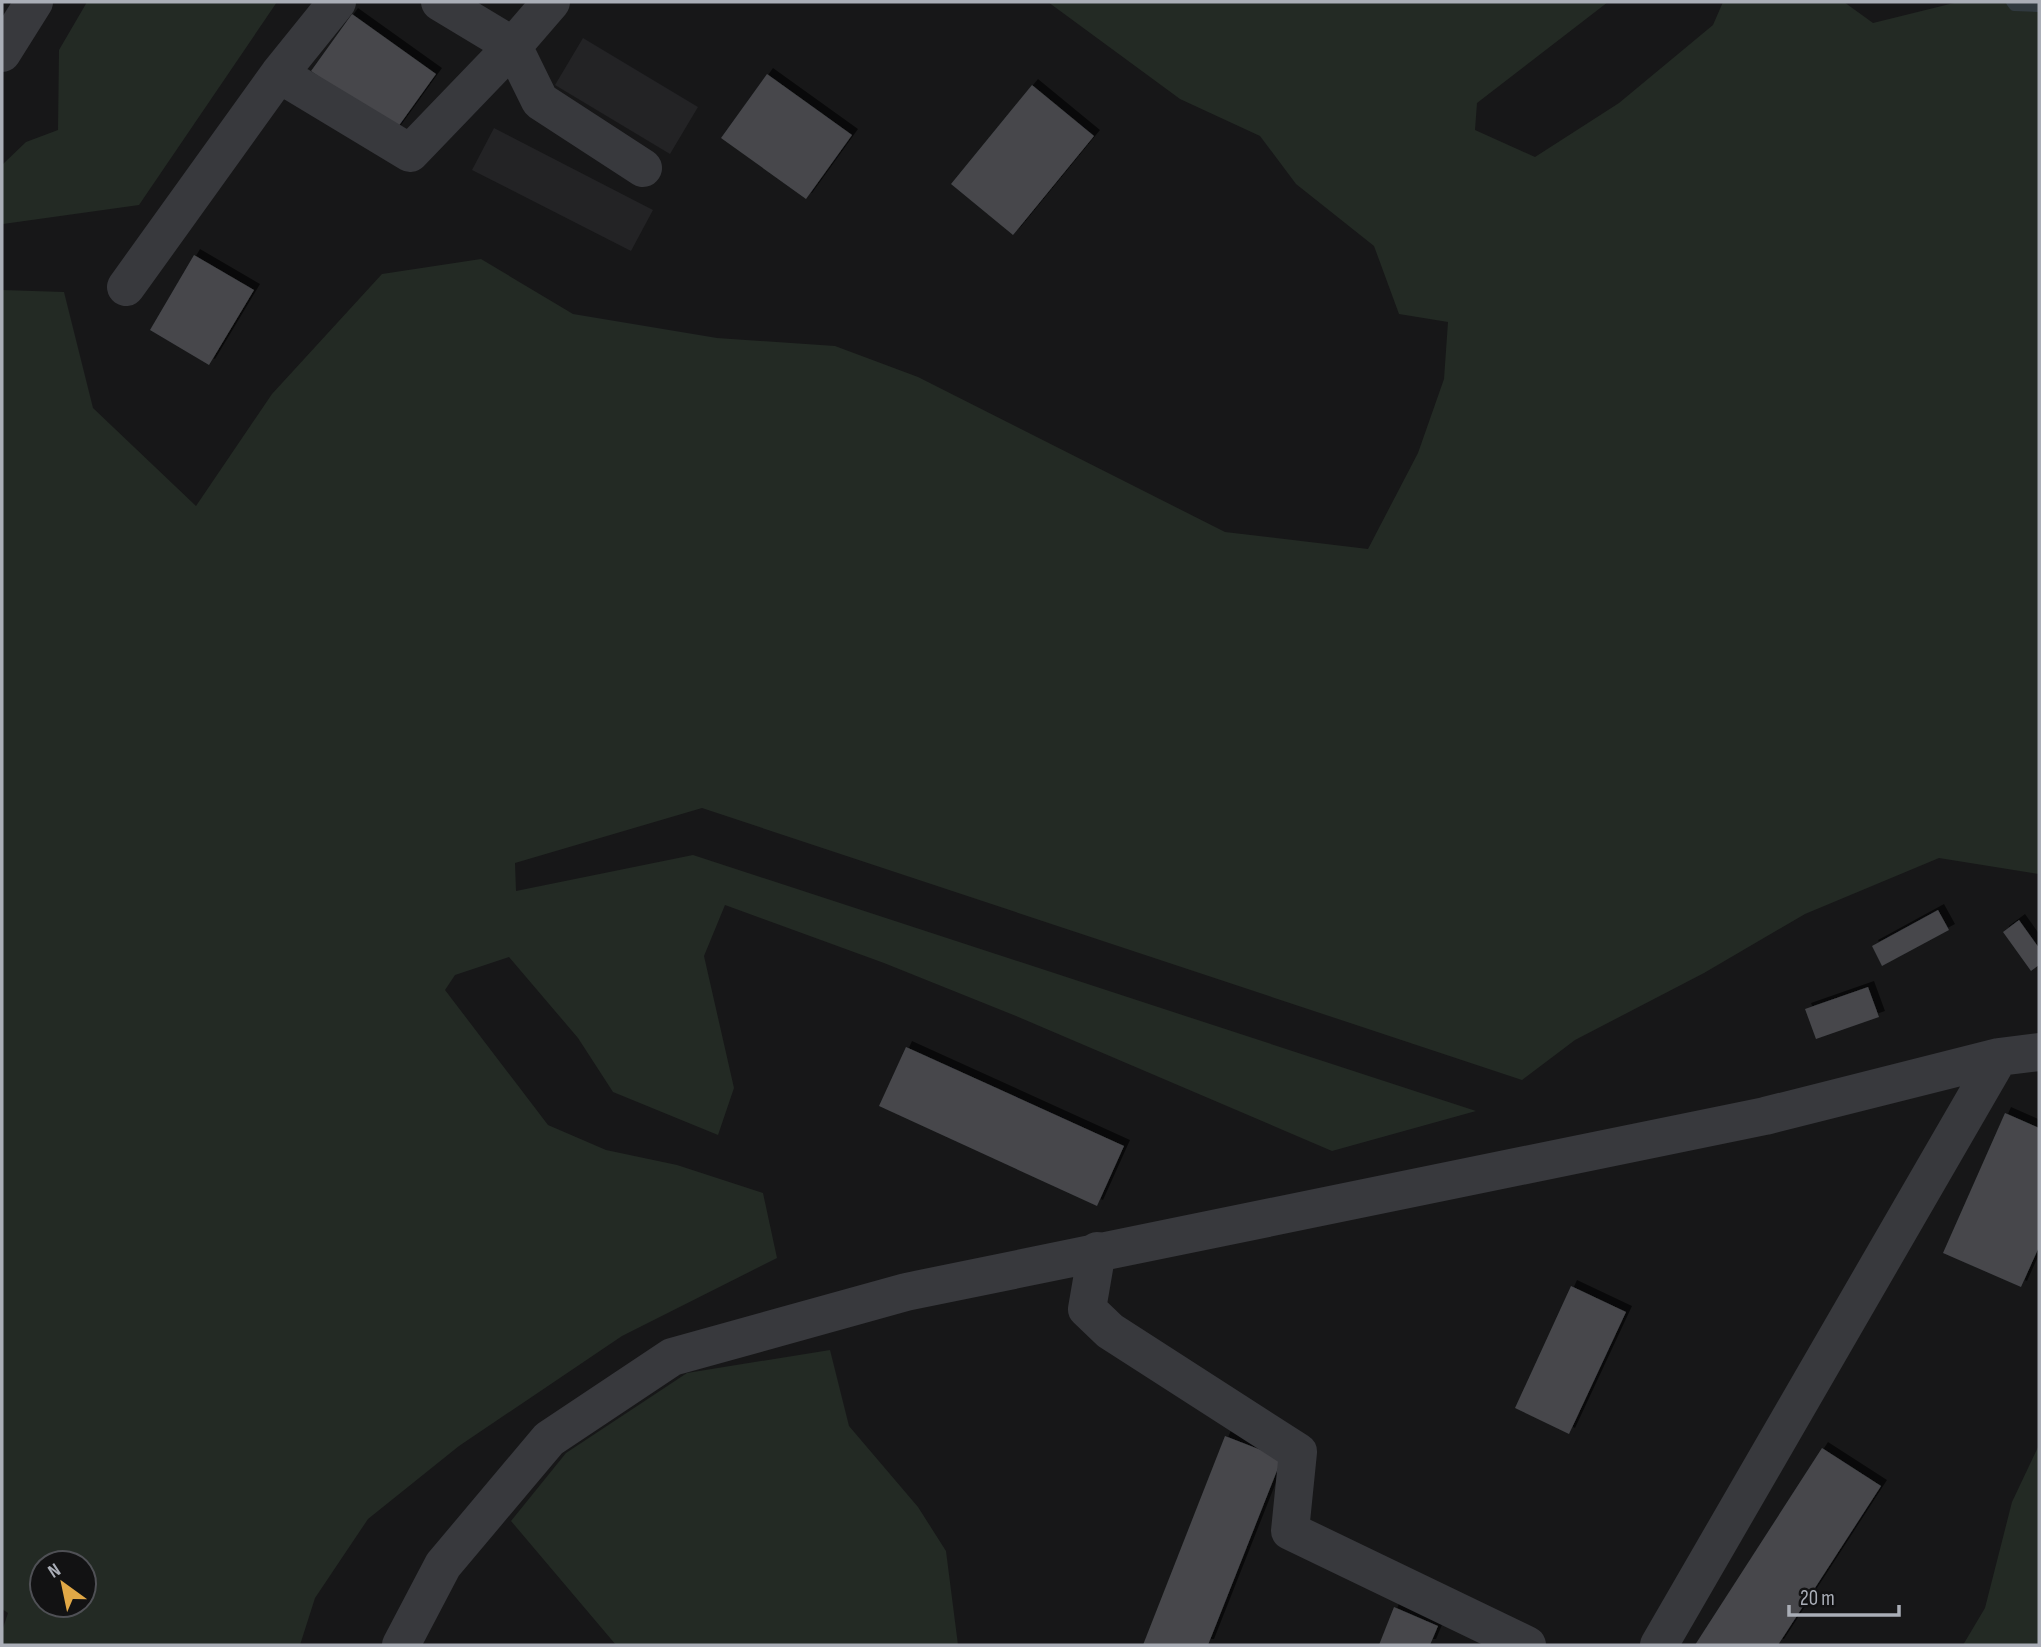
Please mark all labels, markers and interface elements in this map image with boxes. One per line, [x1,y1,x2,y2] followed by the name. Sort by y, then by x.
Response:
[28,1549,98,1619] north arrow
[44,1559,65,1583] text: N
[1789,1574,1899,1618] scale bar
[1800,1586,1835,1611] text: 20 m

